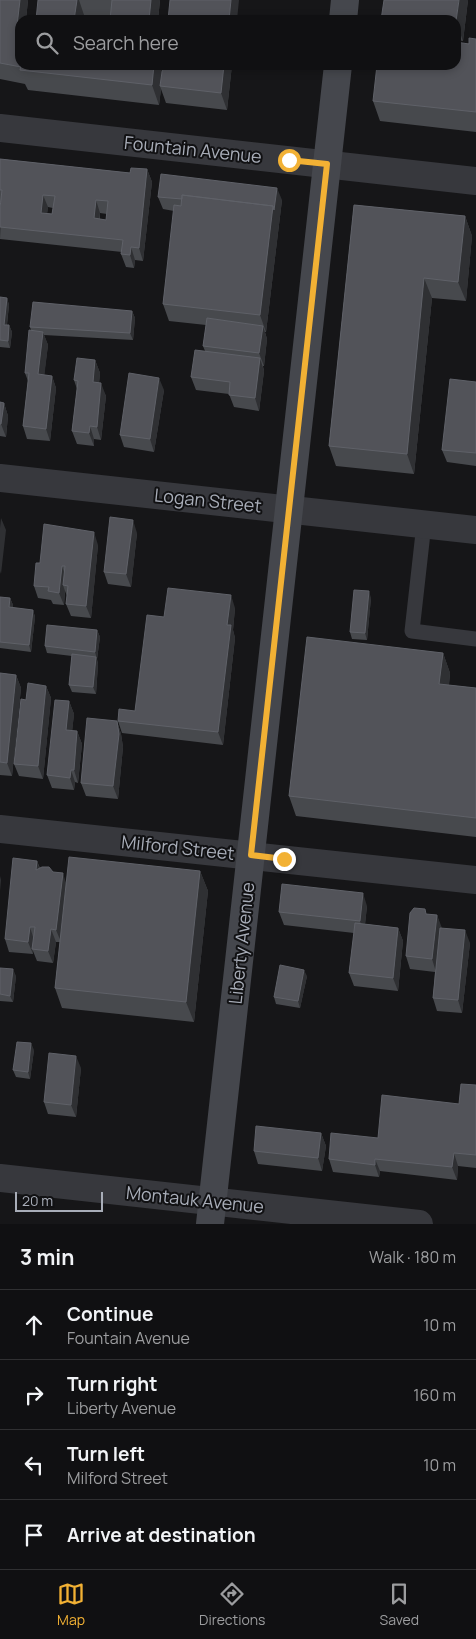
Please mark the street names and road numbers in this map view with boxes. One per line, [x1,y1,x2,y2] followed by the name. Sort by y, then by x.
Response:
[123,130,263,168] street label: Fountain Avenue
[153,482,263,518] street label: Logan Street
[120,829,236,865] street label: Milford Street
[223,881,259,1005] street label: Liberty Avenue
[125,1180,265,1218] street label: Montauk Avenue

